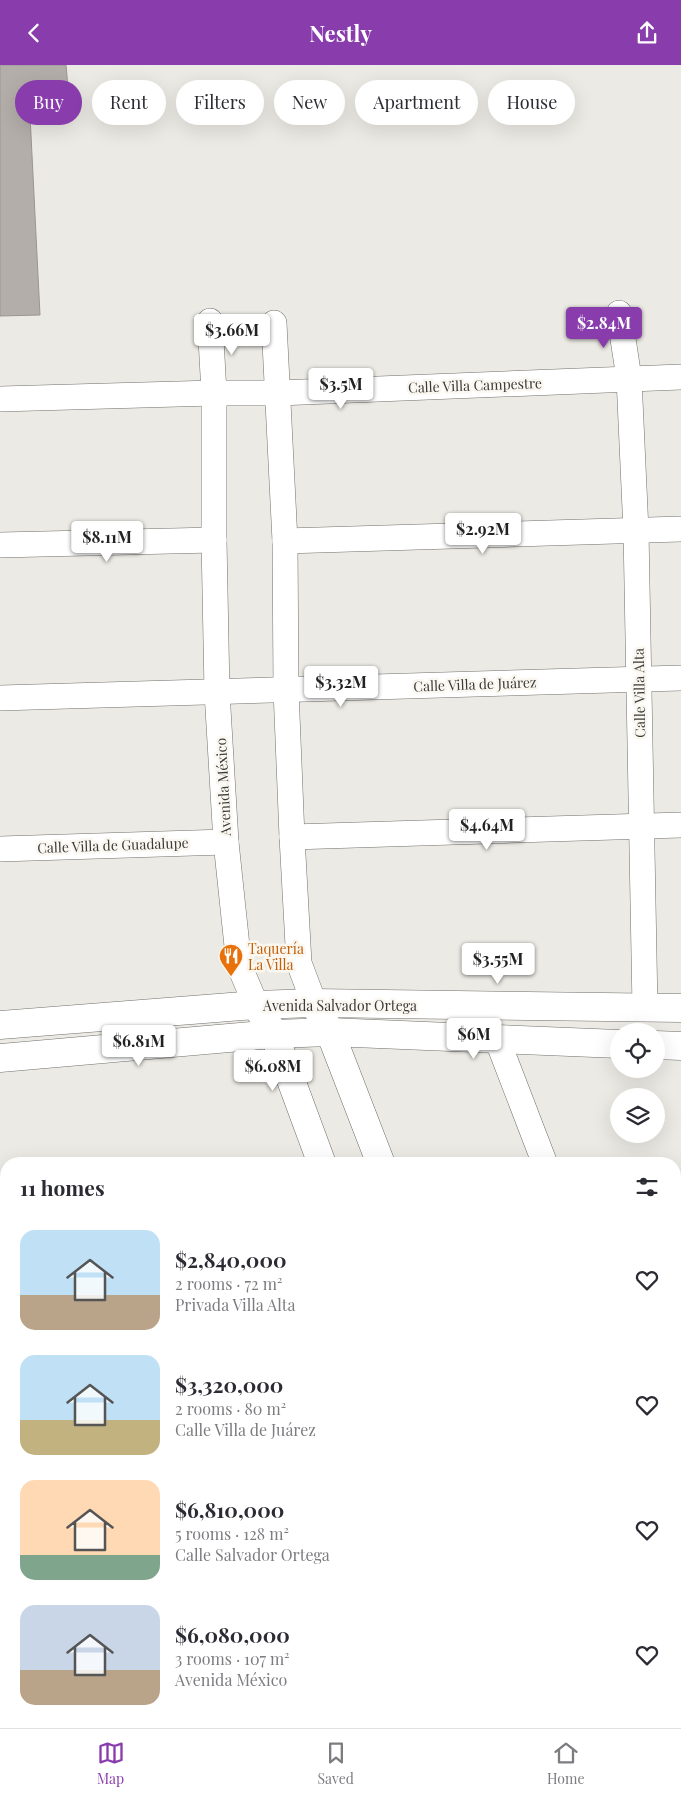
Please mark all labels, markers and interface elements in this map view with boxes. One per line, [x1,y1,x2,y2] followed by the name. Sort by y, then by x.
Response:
[309,18,372,48] text: Nestly
[20,19,48,47] icon: back
[633,19,661,47] icon: share
[15,80,82,125] chip: Buy
[92,80,166,125] chip: Rent
[176,80,264,125] chip: Filters
[274,80,345,125] chip: New
[355,80,478,125] chip: Apartment
[488,80,575,125] chip: House
[563,307,645,349] pin: $2.84M
[577,312,631,333] text: $2.84M
[191,313,273,356] pin: $3.66M
[205,319,259,340] text: $3.66M
[306,367,376,410] pin: $3.5M
[319,373,363,394] text: $3.5M
[408,373,542,397] street label: Calle Villa Campestre
[442,513,524,555] pin: $2.92M
[456,518,510,539] text: $2.92M
[66,521,148,563] pin: $8.11M
[82,526,132,547] text: $8.11M
[629,648,649,738] street label: Calle Villa Alta
[300,665,382,708] pin: $3.32M
[315,671,367,692] text: $3.32M
[413,672,537,696] street label: Calle Villa de Juárez
[211,737,235,838] street label: Avenida México
[446,809,528,851] pin: $4.64M
[460,814,514,835] text: $4.64M
[37,833,189,857] street label: Calle Villa de Guadalupe
[248,939,304,974] place label: Taquería La Villa
[218,943,244,977] restaurant icon: Taquería La Villa
[457,943,539,985] pin: $3.55M
[473,948,523,969] text: $3.55M
[262,996,417,1015] street label: Avenida Salvador Ortega
[450,1017,498,1060] pin: $6M
[458,1023,491,1044] text: $6M
[610,1023,665,1143] map controls
[610,1023,665,1078] button: locate
[98,1025,180,1067] pin: $6.81M
[113,1030,165,1051] text: $6.81M
[232,1049,314,1092] pin: $6.08M
[245,1055,301,1076] text: $6.08M
[610,1088,665,1143] button: layers
[20,1173,105,1201] text: 11 homes
[633,1173,661,1201] icon: filters
[175,1245,286,1273] text: $2,840,000
[60,1250,120,1310] icon: home
[633,1266,661,1294] icon: heart
[175,1273,282,1294] text: 2 rooms · 72 m²
[175,1294,295,1315] text: Privada Villa Alta
[175,1370,283,1398] text: $3,320,000
[60,1375,120,1435] icon: home
[633,1391,661,1419] icon: heart
[175,1398,286,1419] text: 2 rooms · 80 m²
[175,1419,316,1440] text: Calle Villa de Juárez
[175,1495,284,1523] text: $6,810,000
[60,1500,120,1560] icon: home
[633,1516,661,1544] icon: heart
[175,1523,289,1544] text: 5 rooms · 128 m²
[175,1544,330,1565] text: Calle Salvador Ortega
[175,1620,290,1648] text: $6,080,000
[60,1625,120,1685] icon: home
[633,1641,661,1669] icon: heart
[175,1648,290,1669] text: 3 rooms · 107 m²
[175,1669,287,1690] text: Avenida México
[97,1739,125,1788] tab: Map
[318,1739,354,1788] tab: Saved
[547,1739,584,1788] tab: Home

